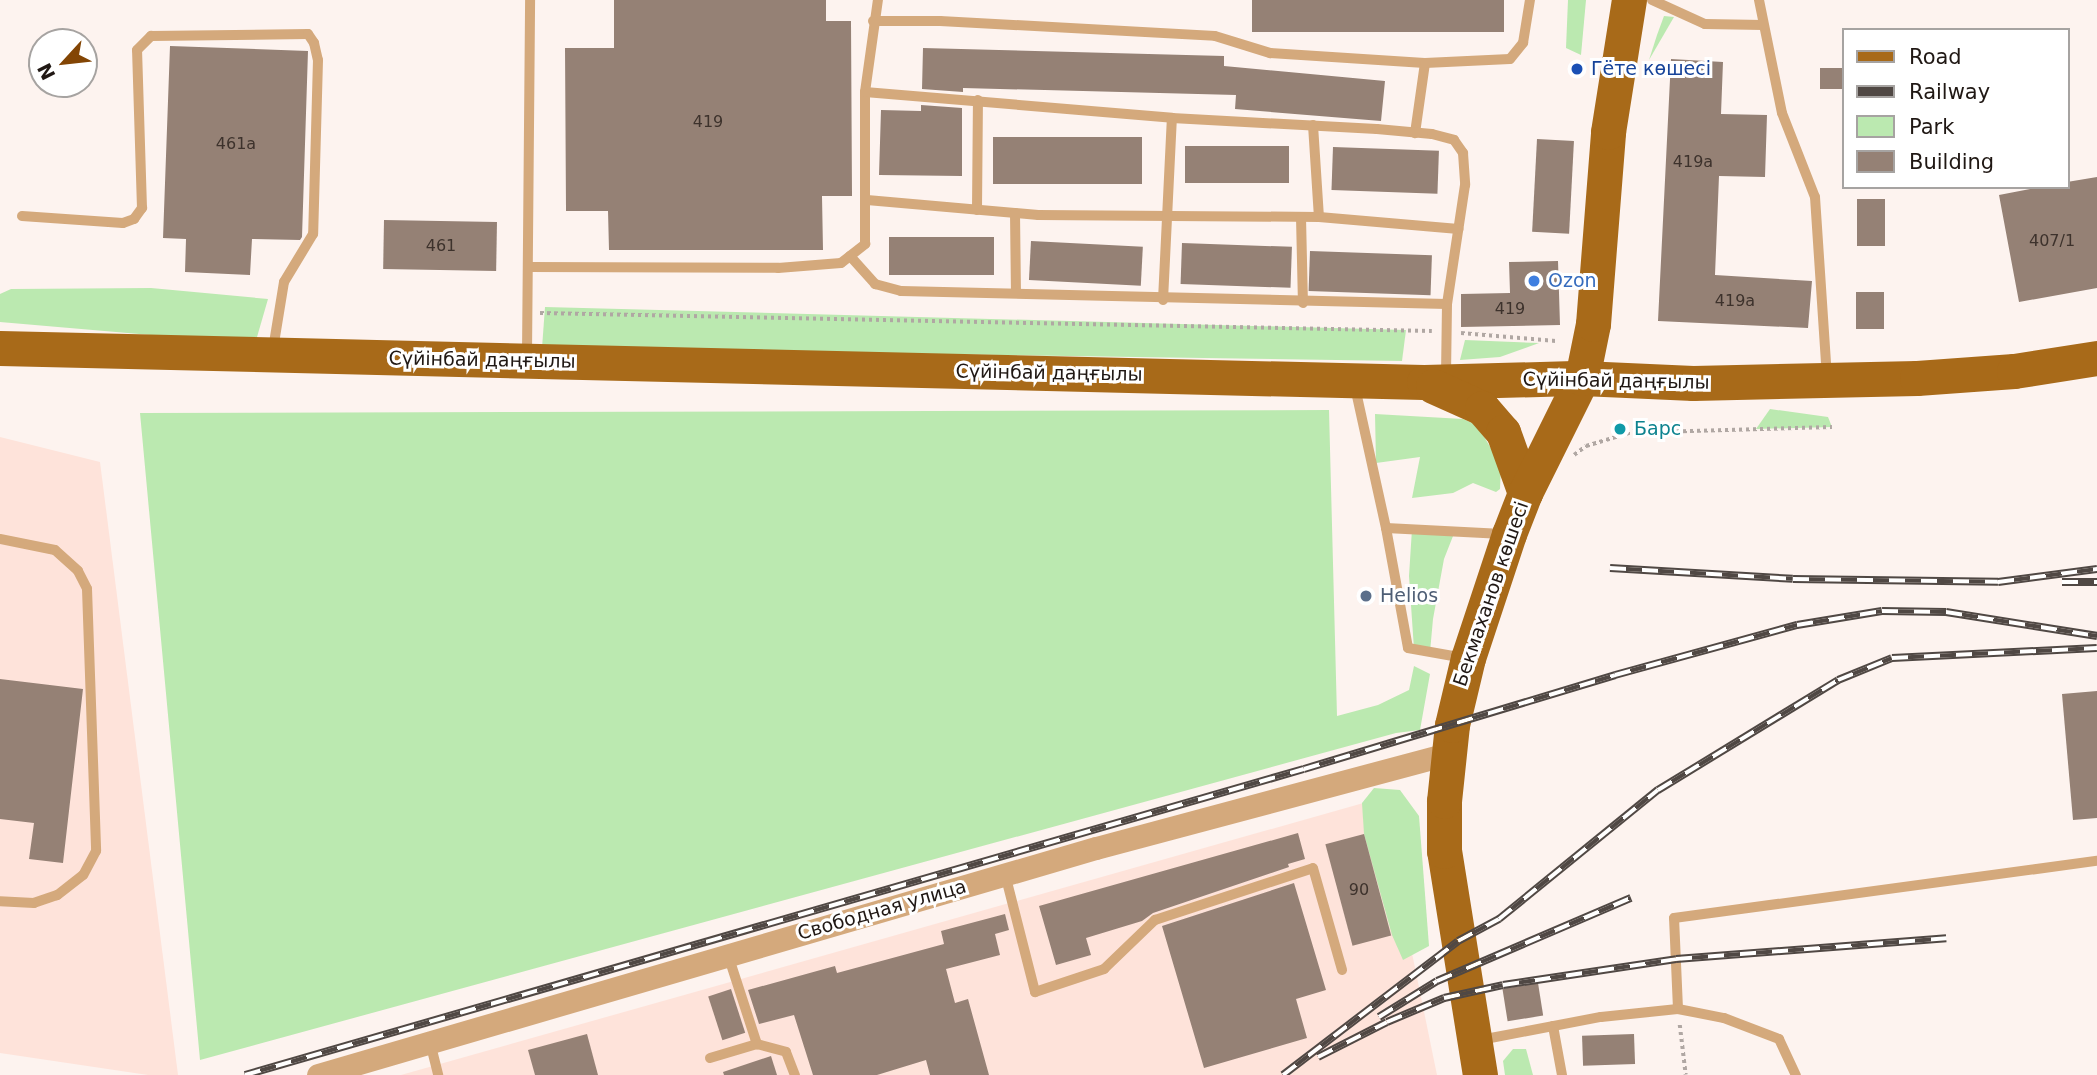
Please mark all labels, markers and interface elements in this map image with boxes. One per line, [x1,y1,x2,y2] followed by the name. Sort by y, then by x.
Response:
[28,28,98,98] north arrow
[1842,28,2069,189] legend
[1909,45,1962,69] text: Road
[1591,58,1711,80] place label: Гёте көшесі
[33,60,59,84] text: N
[1569,61,1585,77] marker: Гёте көшесі
[1909,80,1990,104] text: Railway
[693,112,723,132] house number: 419
[1909,115,1954,139] text: Park
[216,134,256,154] house number: 461а
[1909,150,1994,174] text: Building
[1673,152,1713,172] house number: 419а
[2029,231,2075,251] house number: 407/1
[426,236,456,256] house number: 461
[1548,270,1597,292] place label: Ozon
[1526,273,1542,289] marker: Ozon
[1715,291,1755,311] house number: 419а
[1495,299,1525,319] house number: 419
[388,347,576,373] street label: Сүйінбай даңғылы
[955,360,1143,386] street label: Сүйінбай даңғылы
[1522,368,1710,394] street label: Сүйінбай даңғылы
[1634,418,1681,440] place label: Барс
[1612,421,1628,437] marker: Барс
[1449,498,1533,690] street label: Бекмаханов көшесі
[1380,585,1438,607] place label: Helios
[1358,588,1374,604] marker: Helios
[795,875,969,945] street label: Свободная улица
[1349,880,1369,900] house number: 90

